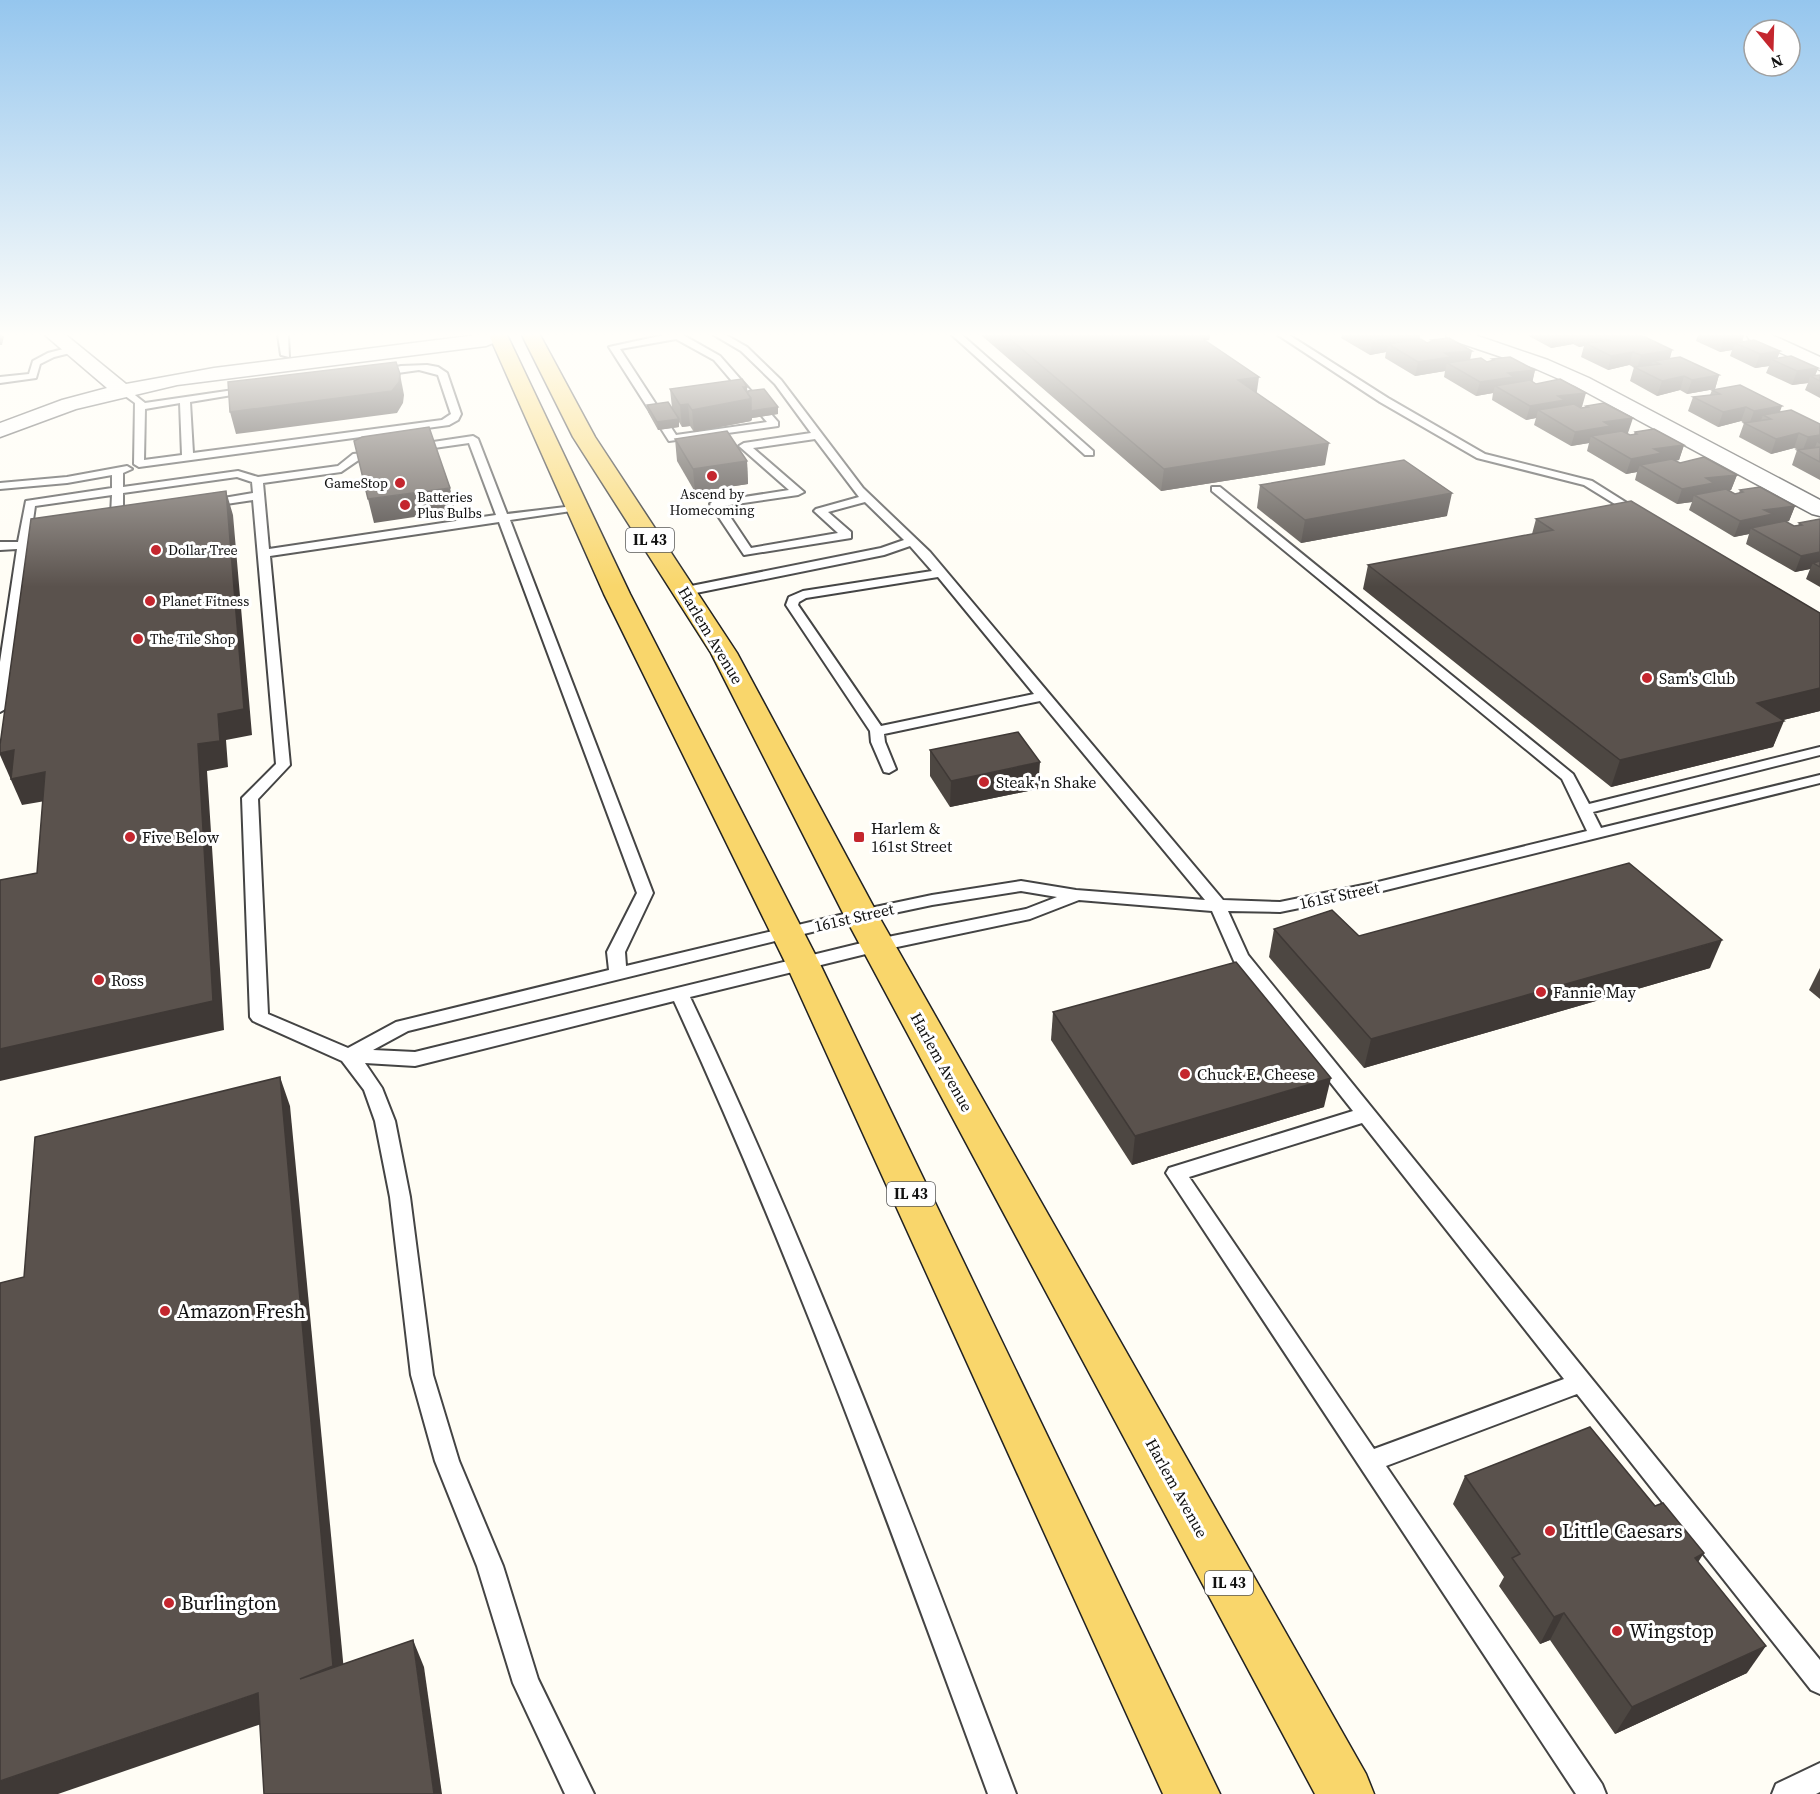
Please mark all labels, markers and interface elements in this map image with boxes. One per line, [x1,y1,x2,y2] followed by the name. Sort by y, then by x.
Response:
[1742,18,1802,78] north arrow
[1767,50,1786,75] text: N
[705,469,719,483] marker: Ascend by Homecoming
[324,473,388,493] place label: GameStop
[393,476,407,490] marker: GameStop
[669,484,755,520] place label: Ascend by Homecoming
[417,487,482,523] place label: Batteries Plus Bulbs
[398,498,412,512] marker: Batteries Plus Bulbs
[626,528,674,552] road number: IL 43
[168,540,238,560] place label: Dollar Tree
[149,543,163,557] marker: Dollar Tree
[673,582,749,688] street label: Harlem Avenue
[162,591,249,611] place label: Planet Fitness
[143,594,157,608] marker: Planet Fitness
[150,629,235,649] place label: The Tile Shop
[131,632,145,646] marker: The Tile Shop
[1659,667,1735,689] place label: Sam's Club
[1640,671,1654,685] marker: Sam's Club
[996,771,1096,793] place label: Steak 'n Shake
[977,775,991,789] marker: Steak 'n Shake
[871,817,953,857] place label: Harlem & 161st Street
[142,826,220,848] place label: Five Below
[123,830,137,844] marker: Five Below
[852,830,866,844] marker: Harlem & 161st Street
[1297,876,1382,914] street label: 161st Street
[812,897,897,937] street label: 161st Street
[111,969,144,991] place label: Ross
[92,973,106,987] marker: Ross
[1553,981,1637,1003] place label: Fannie May
[1534,985,1548,999] marker: Fannie May
[906,1008,978,1116] street label: Harlem Avenue
[1197,1063,1315,1085] place label: Chuck E. Cheese
[1178,1067,1192,1081] marker: Chuck E. Cheese
[887,1182,935,1206] road number: IL 43
[177,1297,305,1325] place label: Amazon Fresh
[158,1304,172,1318] marker: Amazon Fresh
[1141,1434,1213,1542] street label: Harlem Avenue
[1562,1517,1683,1545] place label: Little Caesars
[1543,1524,1557,1538] marker: Little Caesars
[1205,1571,1253,1595] road number: IL 43
[181,1589,277,1617] place label: Burlington
[162,1596,176,1610] marker: Burlington
[1629,1617,1714,1645] place label: Wingstop
[1610,1624,1624,1638] marker: Wingstop

